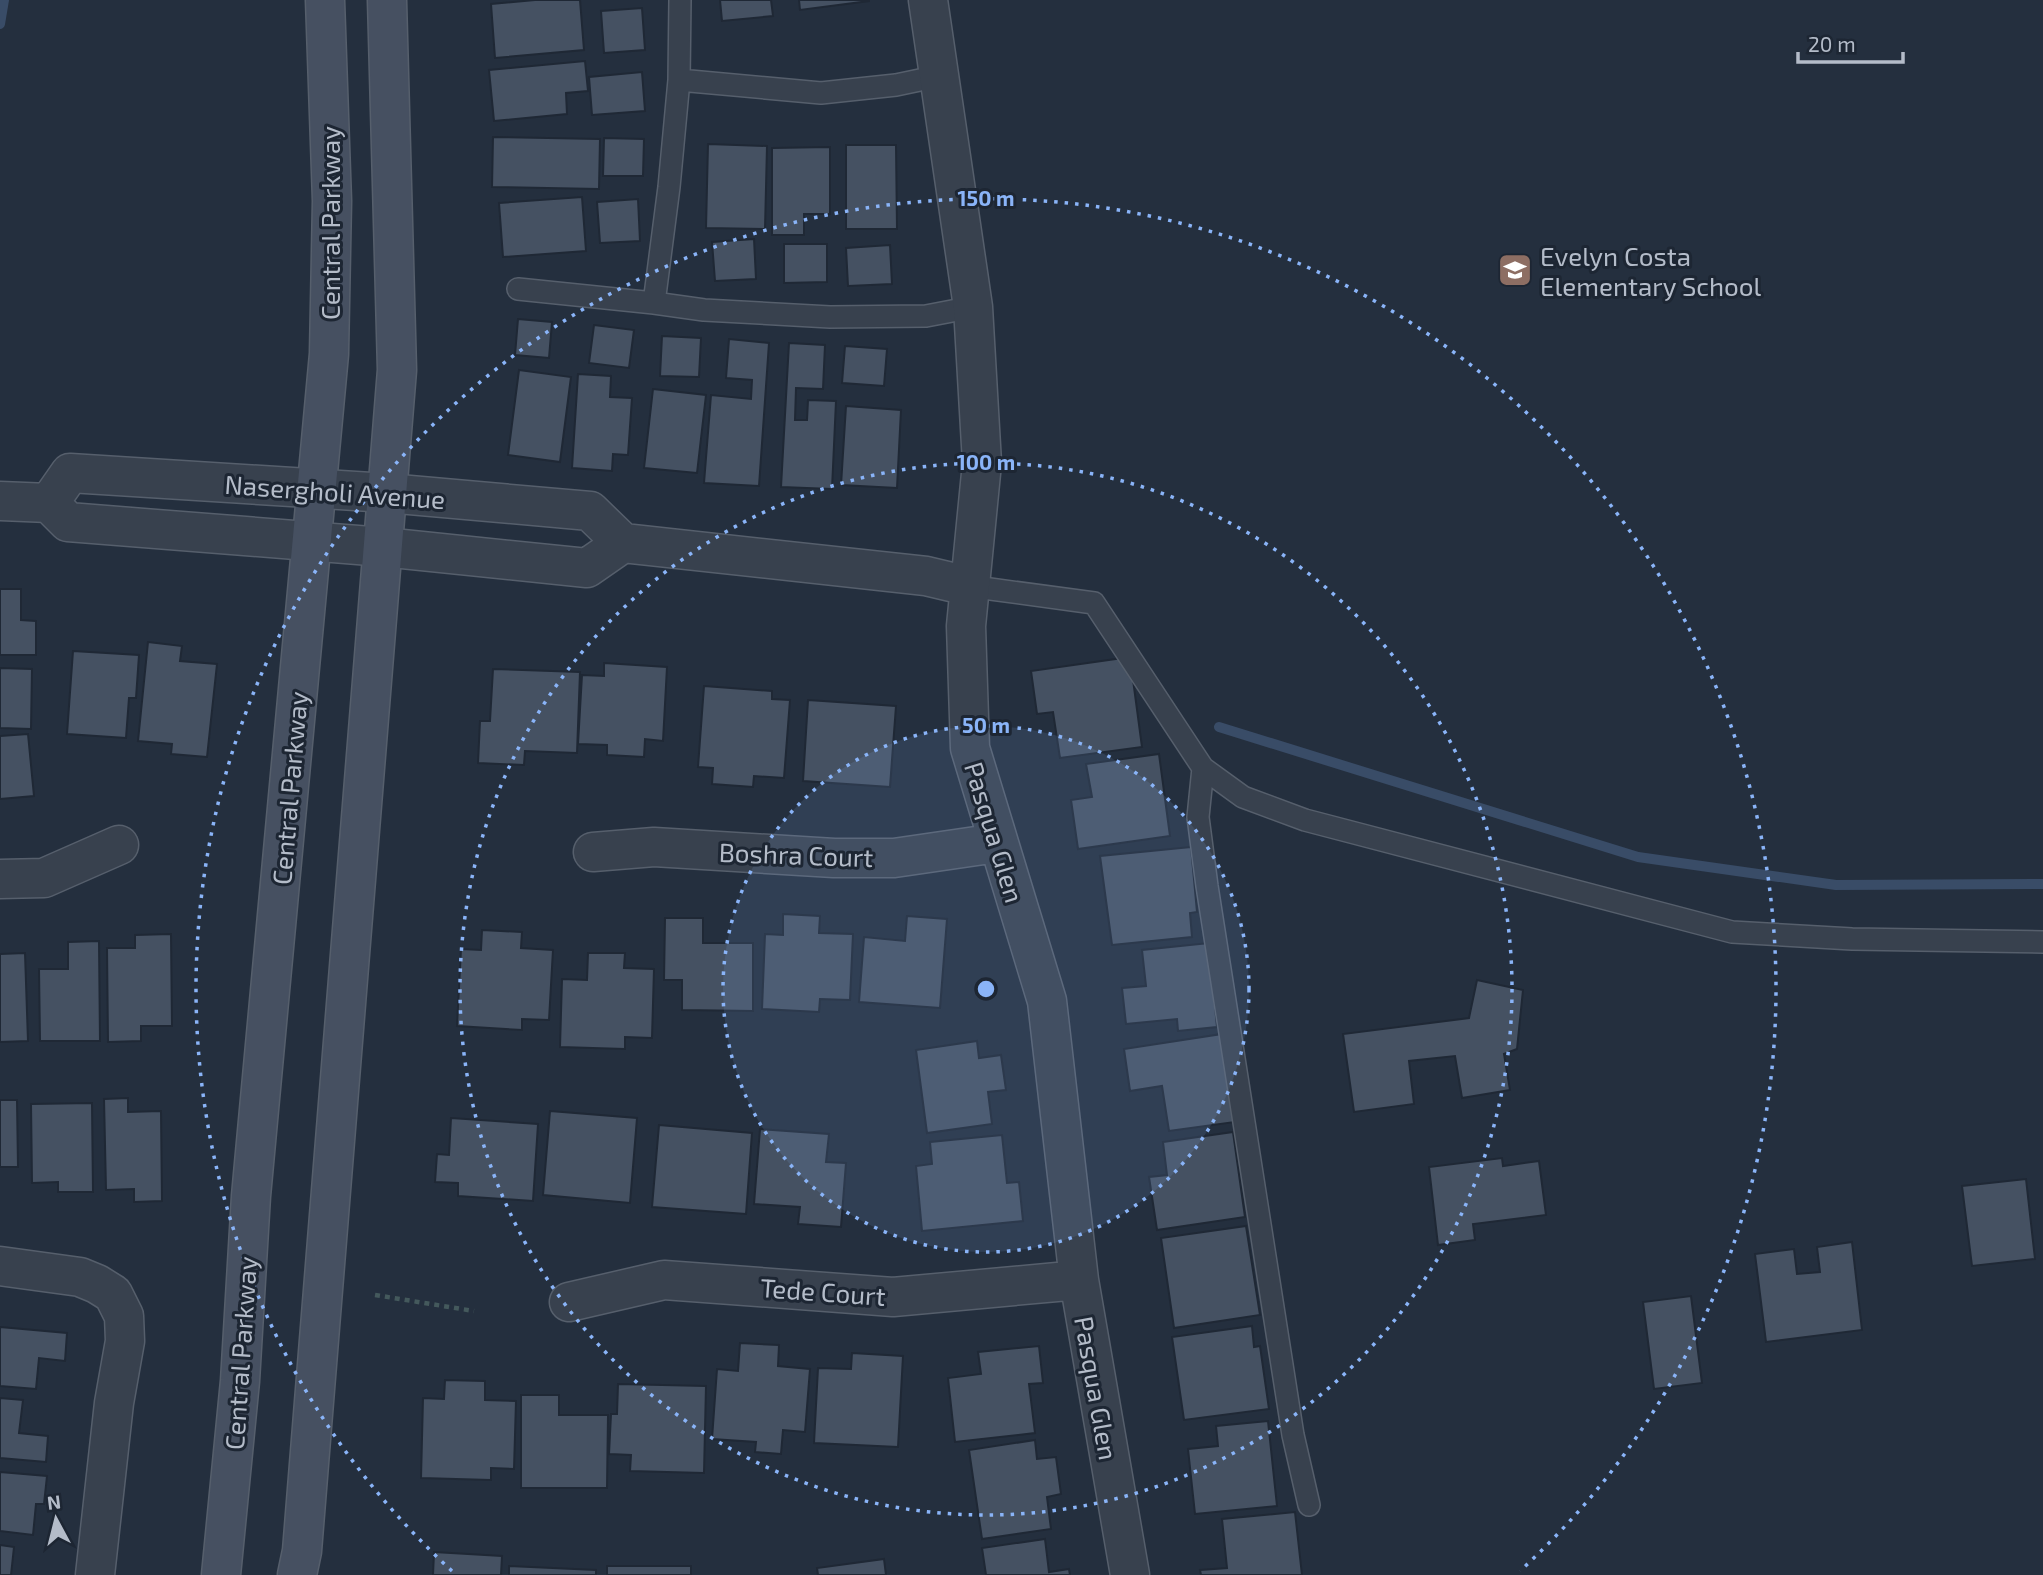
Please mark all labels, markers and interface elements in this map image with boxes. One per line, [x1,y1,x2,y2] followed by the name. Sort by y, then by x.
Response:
[1798,21,1903,65] scale bar
[1808,31,1856,56] text: 20 m
[314,126,345,320] street label: Central Parkway
[958,185,1014,210] text: 150 m
[1540,240,1762,301] place label: Evelyn Costa Elementary School
[1496,251,1534,289] school or university icon: Evelyn Costa Elementary School
[957,449,1015,474] text: 100 m
[224,468,446,514] street label: Nasergholi Avenue
[265,690,313,886] street label: Central Parkway
[962,712,1010,737] text: 50 m
[959,758,1031,906] street label: Pasqua Glen
[718,836,874,872] street label: Boshra Court
[974,977,998,1001] centre of rings
[218,1255,262,1451] street label: Central Parkway
[759,1271,887,1311] street label: Tede Court
[1069,1314,1125,1462] street label: Pasqua Glen
[21,1484,91,1554] north arrow
[46,1489,62,1514] text: N

